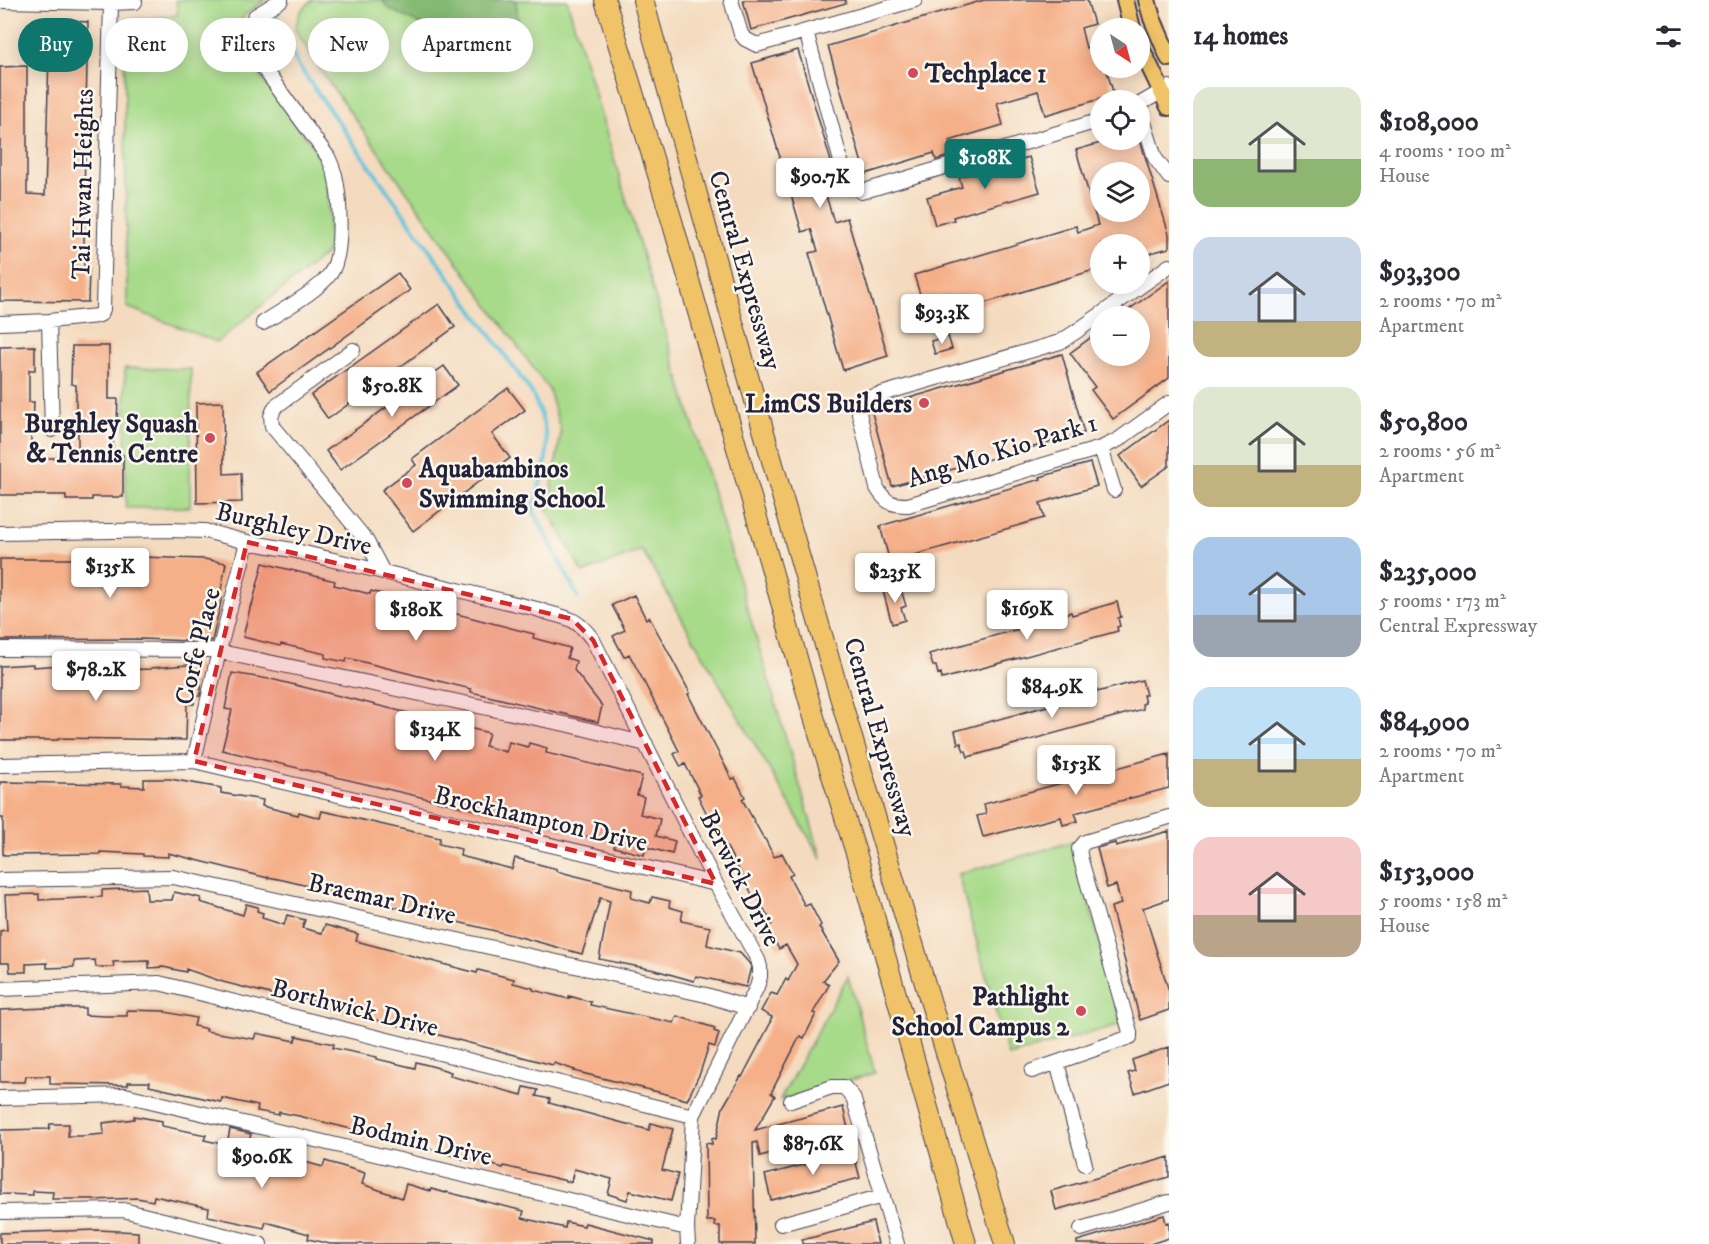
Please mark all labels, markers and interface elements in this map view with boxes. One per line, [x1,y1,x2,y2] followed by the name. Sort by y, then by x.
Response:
[18,18,93,72] chip: Buy
[105,18,188,72] chip: Rent
[200,18,296,72] chip: Filters
[308,18,389,72] chip: New
[401,18,533,72] chip: Apartment
[1090,18,1150,78] north arrow
[1090,18,1150,366] map controls
[1193,20,1288,53] text: 14 homes
[1652,20,1685,53] icon: filters
[924,58,1047,91] place label: Techplace 1
[906,66,920,80] marker: Techplace 1
[65,88,102,280] street label: Tai Hwan Heights
[1090,90,1150,150] button: locate
[1379,106,1479,139] text: $108,000
[1241,111,1313,183] icon: home
[943,139,1027,190] pin: $108K
[1379,139,1511,164] text: 4 rooms · 100 m²
[958,146,1012,171] text: $108K
[771,158,869,209] pin: $90.7K
[1090,162,1150,222] button: layers
[1379,164,1430,189] text: House
[790,165,850,190] text: $90.7K
[700,167,789,374] street label: Central Expressway
[1090,234,1150,294] button: +
[1379,256,1461,289] text: $93,300
[1241,261,1313,333] icon: home
[1379,289,1502,314] text: 2 rooms · 70 m²
[893,294,991,345] pin: $93.3K
[915,301,969,326] text: $93.3K
[1090,306,1150,366] button: −
[1379,314,1464,339] text: Apartment
[343,367,441,418] pin: $50.8K
[362,374,422,399] text: $50.8K
[745,388,912,421] place label: LimCS Builders
[917,396,931,410] marker: LimCS Builders
[1379,406,1468,439] text: $50,800
[903,407,1101,496] street label: Ang Mo Kio Park 1
[24,408,198,471] place label: Burghley Squash & Tennis Centre
[1241,411,1313,483] icon: home
[203,431,217,445] marker: Burghley Squash & Tennis Centre
[1379,439,1501,464] text: 2 rooms · 56 m²
[418,453,606,516] place label: Aquabambinos Swimming School
[1379,464,1464,489] text: Apartment
[400,476,414,490] marker: Aquabambinos Swimming School
[212,495,375,563] street label: Burghley Drive
[68,548,152,599] pin: $135K
[853,553,937,604] pin: $235K
[85,555,135,580] text: $135K
[1379,556,1477,589] text: $235,000
[869,560,921,585] text: $235K
[1241,561,1313,633] icon: home
[168,584,229,708] street label: Corfe Place
[1379,589,1506,614] text: 5 rooms · 173 m²
[985,590,1069,641] pin: $169K
[374,591,458,642] pin: $180K
[1001,597,1053,622] text: $169K
[389,598,443,623] text: $180K
[1379,614,1537,639] text: Central Expressway
[835,634,924,841] street label: Central Expressway
[47,651,145,702] pin: $78.2K
[66,658,126,683] text: $78.2K
[1003,668,1101,719] pin: $84.9K
[1021,675,1083,700] text: $84.9K
[1379,706,1470,739] text: $84,900
[393,711,477,762] pin: $134K
[1241,711,1313,783] icon: home
[409,718,461,743] text: $134K
[1379,739,1502,764] text: 2 rooms · 70 m²
[1034,745,1118,796] pin: $153K
[1051,752,1101,777] text: $153K
[1379,764,1464,789] text: Apartment
[431,779,651,860] street label: Brockhampton Drive
[691,805,788,952] street label: Berwick Drive
[1379,856,1474,889] text: $153,000
[1241,861,1313,933] icon: home
[304,866,459,933] street label: Braemar Drive
[1379,889,1508,914] text: 5 rooms · 158 m²
[1379,914,1430,939] text: House
[268,972,442,1045] street label: Borthwick Drive
[892,981,1070,1044] place label: Pathlight School Campus 2
[1074,1004,1088,1018] marker: Pathlight School Campus 2
[346,1109,495,1174] street label: Bodmin Drive
[764,1125,862,1176] pin: $87.6K
[783,1132,843,1157] text: $87.6K
[213,1138,311,1189] pin: $90.6K
[232,1145,292,1170] text: $90.6K

